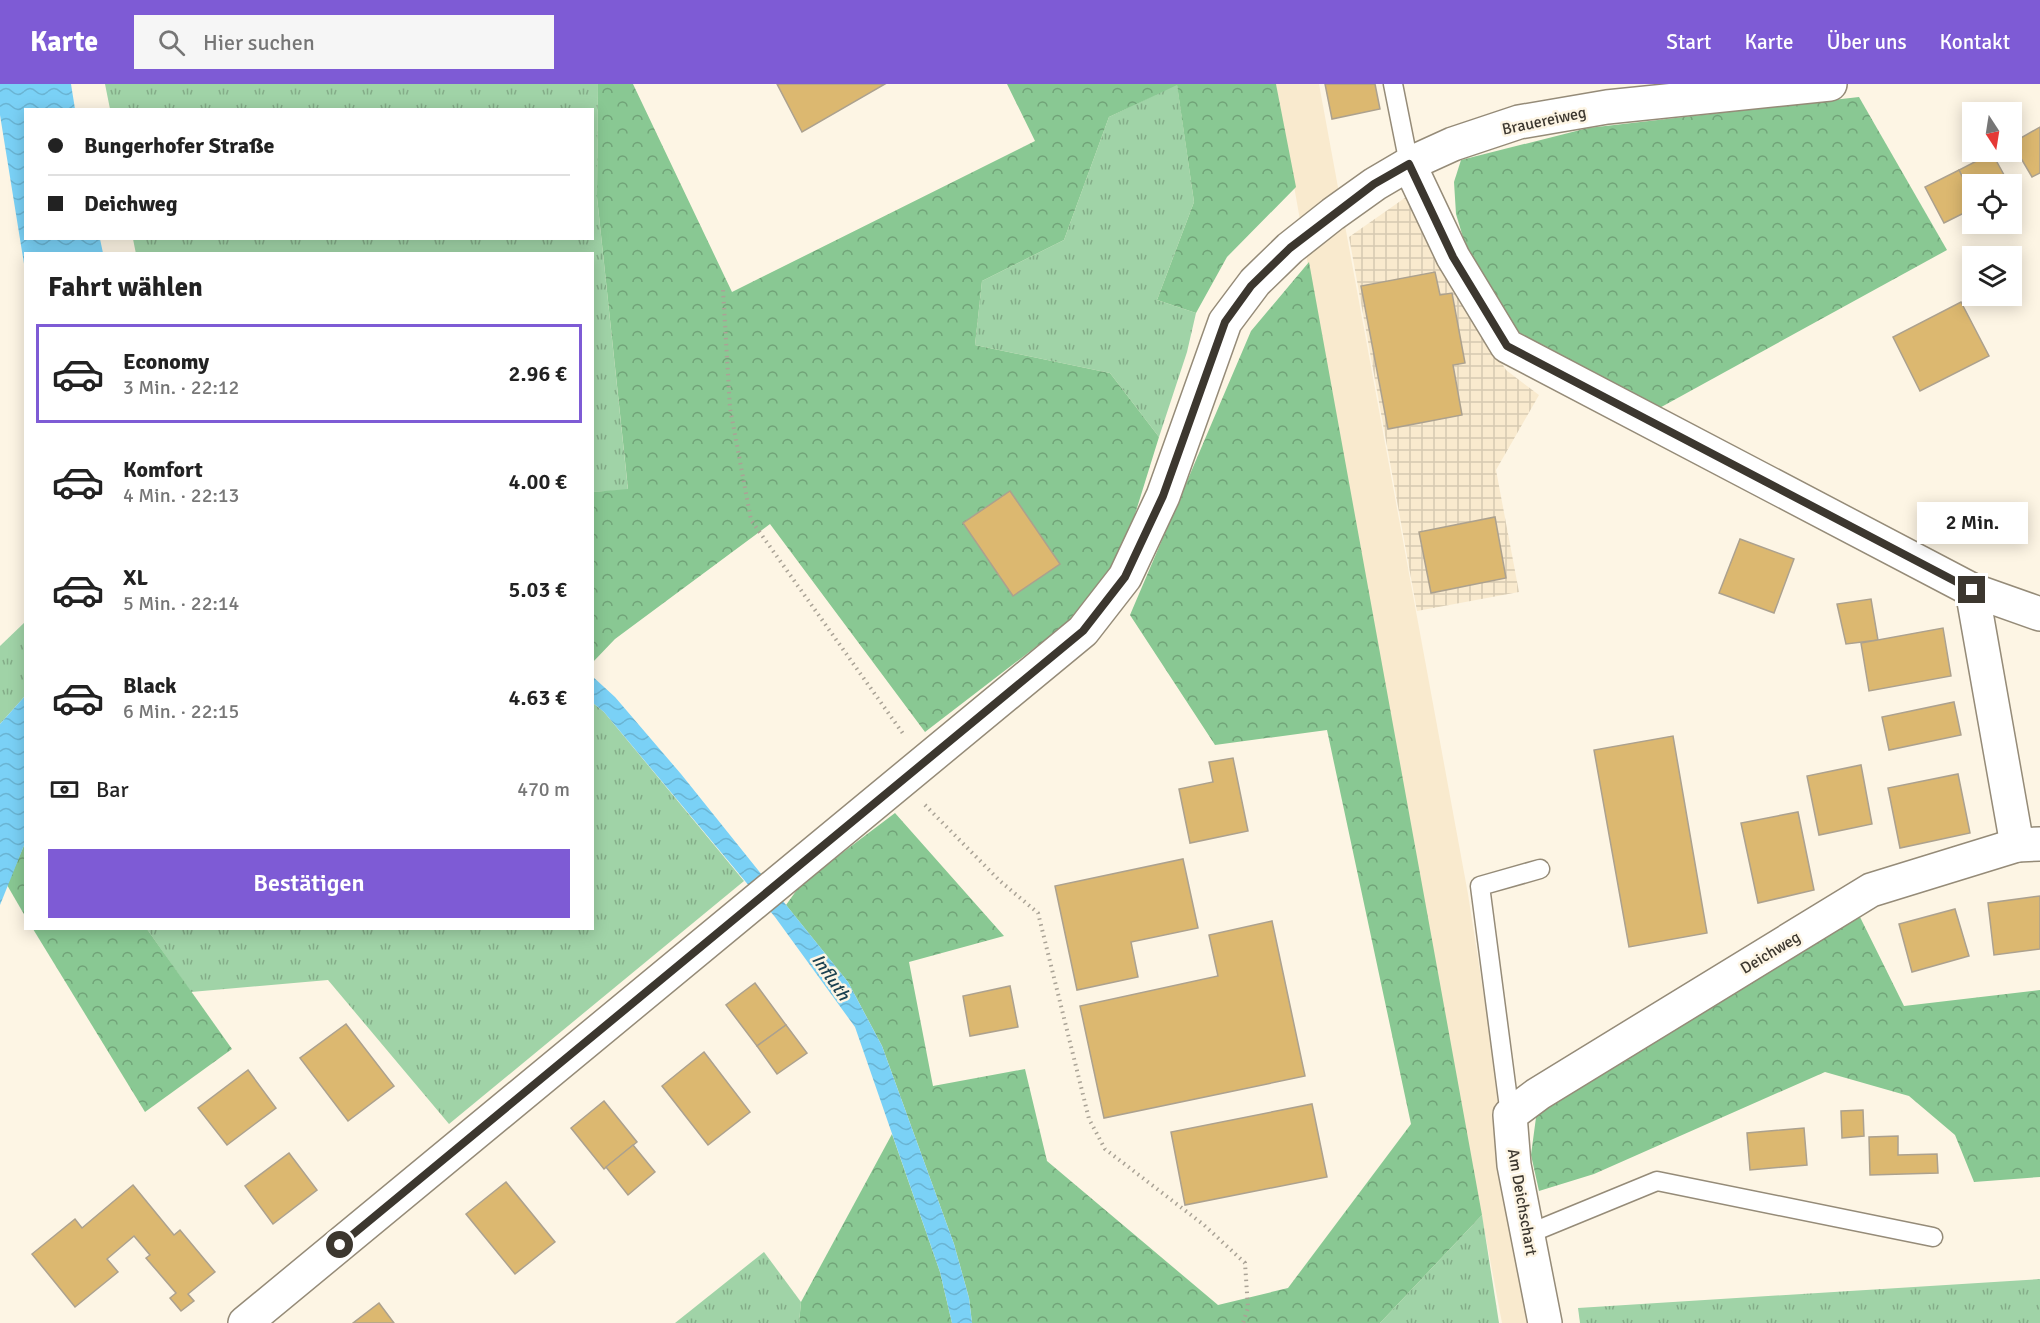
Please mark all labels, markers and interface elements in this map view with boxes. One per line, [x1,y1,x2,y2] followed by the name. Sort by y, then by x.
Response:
[134,15,554,69] search box
[30,25,98,59] text: Karte
[155,26,188,59] icon: search
[203,29,315,56] text: Hier suchen
[1666,29,1711,55] text: Start
[1744,29,1793,55] text: Karte
[1826,29,1907,55] text: Über uns
[1940,29,2010,55] text: Kontakt
[1500,102,1588,140] street label: Brauereiweg
[1962,102,2022,162] north arrow
[1962,102,2022,306] map controls
[84,132,275,159] text: Bungerhofer Straße
[1962,174,2022,234] button: locate
[84,190,178,217] text: Deichweg
[1962,246,2022,306] button: layers
[48,271,203,304] text: Fahrt wählen
[51,347,105,401] icon: car
[123,348,209,375] text: Economy
[509,360,567,387] text: 2.96 €
[123,375,239,400] text: 3 Min. · 22:12
[51,455,105,509] icon: car
[123,456,203,483] text: Komfort
[509,468,567,495] text: 4.00 €
[123,483,239,508] text: 4 Min. · 22:13
[1916,503,2028,545] callout: 2 Min.
[1946,510,1999,535] text: 2 Min.
[51,563,105,617] icon: car
[123,564,148,591] text: XL
[509,576,567,603] text: 5.03 €
[1958,576,1985,603] route end
[123,591,239,616] text: 5 Min. · 22:14
[51,671,105,725] icon: car
[123,672,177,699] text: Black
[509,684,567,711] text: 4.63 €
[123,699,239,724] text: 6 Min. · 22:15
[48,773,81,806] icon: cash
[96,776,129,803] text: Bar
[517,777,570,802] text: 470 m
[48,849,570,918] button: Bestätigen
[1737,927,1804,979] street label: Deichweg
[807,949,856,1006] water label: Influth
[1503,1147,1541,1258] street label: Am Deichschart
[326,1231,353,1258] route start

